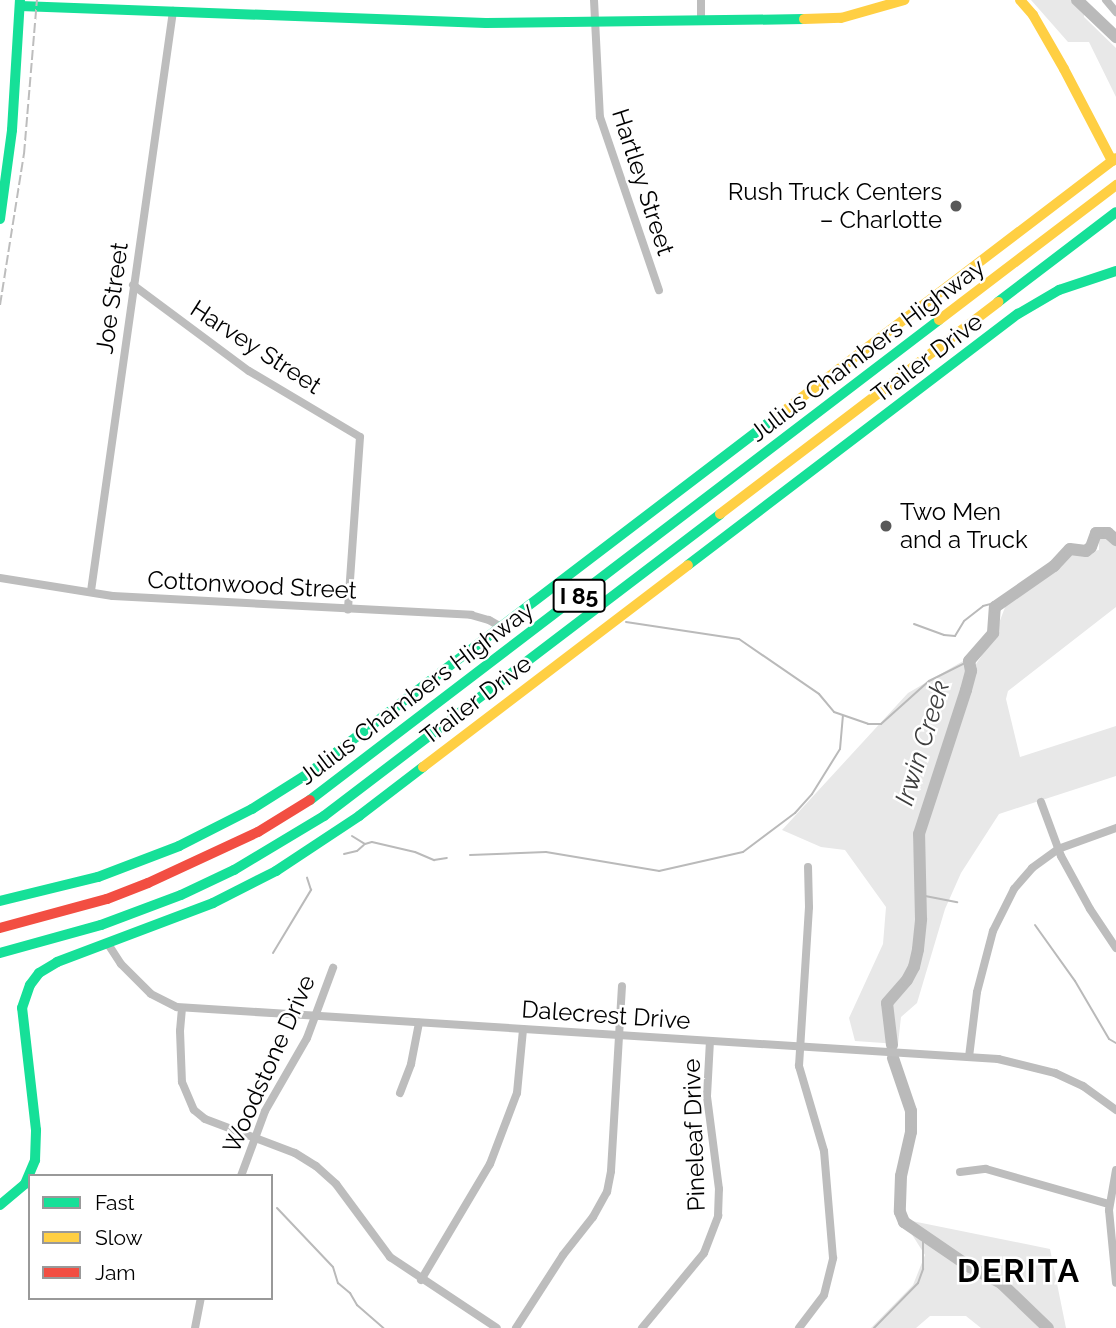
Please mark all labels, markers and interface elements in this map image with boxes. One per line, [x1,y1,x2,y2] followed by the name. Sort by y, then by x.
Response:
[606,105,680,259] street label: Hartley Street
[727,178,942,234] place label: Rush Truck Centers – Charlotte
[948,198,964,214] marker: Rush Truck Centers – Charlotte
[90,240,134,356] street label: Joe Street
[744,252,990,448] street label: Julius Chambers Highway
[185,294,327,400] street label: Harvey Street
[866,307,988,409] street label: Trailer Drive
[900,498,1028,554] place label: Two Men and a Truck
[878,518,894,534] marker: Two Men and a Truck
[147,565,357,605] street label: Cottonwood Street
[551,576,607,616] road number: I 85
[293,595,539,791] street label: Julius Chambers Highway
[415,649,537,751] street label: Trailer Drive
[889,677,957,809] water label: Irwin Creek
[217,970,321,1158] street label: Woodstone Drive
[521,995,691,1035] street label: Dalecrest Drive
[677,1058,711,1212] street label: Pineleaf Drive
[28,1174,273,1300] legend
[95,1190,135,1215] text: Fast
[95,1225,143,1250] text: Slow
[958,1252,1080,1290] district label: DERITA
[95,1260,136,1285] text: Jam

